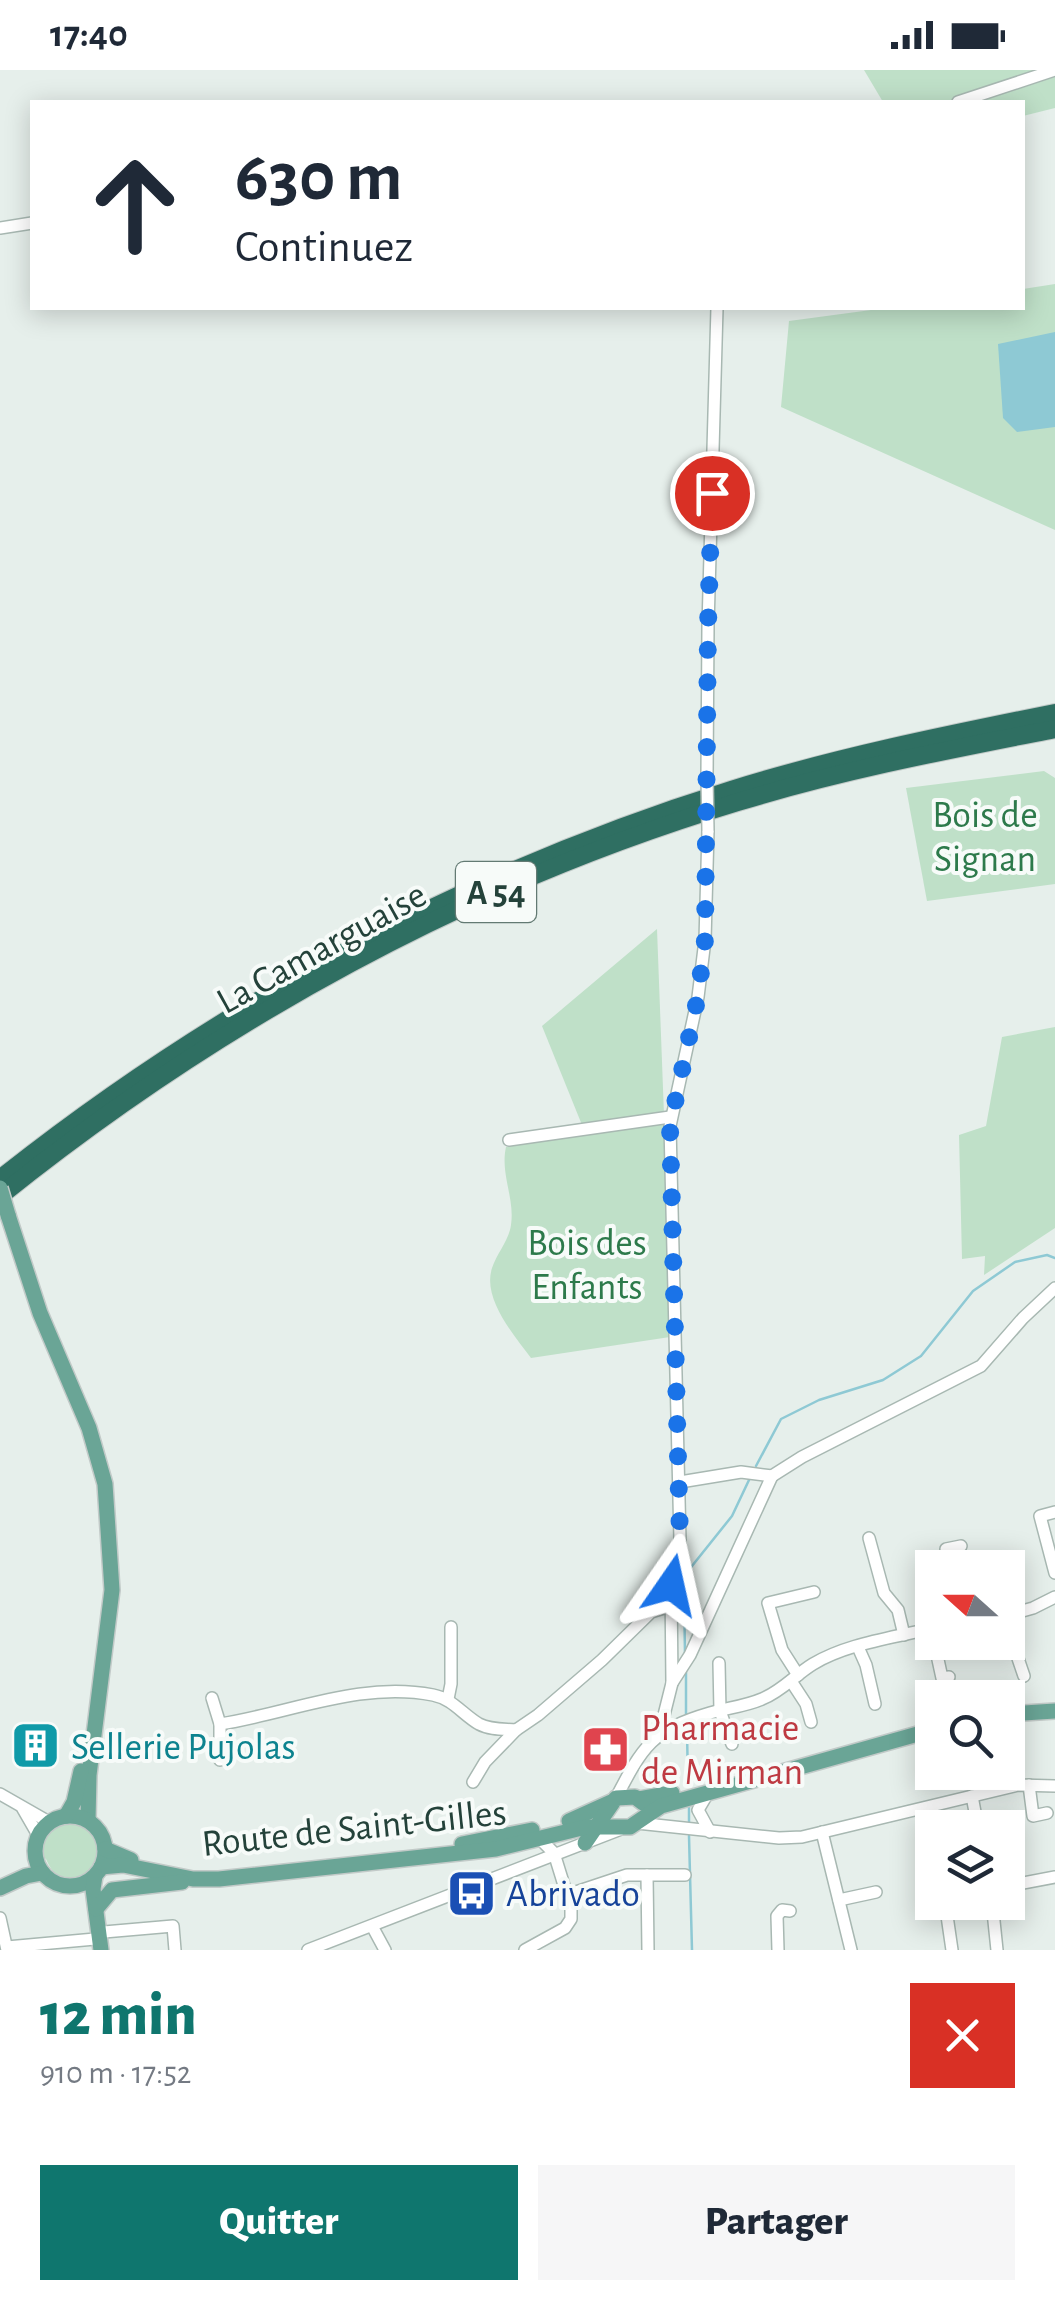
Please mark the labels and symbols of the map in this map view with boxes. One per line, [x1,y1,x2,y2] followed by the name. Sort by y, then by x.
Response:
[670,451,755,536] pin
[932,797,1038,879] park label: Bois de Signan
[456,862,536,922] road number: A 54
[211,876,433,1022] street label: La Camarguaise
[527,1225,647,1307] park label: Bois des Enfants
[619,1533,723,1637] position arrow
[915,1550,1025,1660] north arrow
[641,1710,803,1792] place label: Pharmacie de Mirman
[10,1720,62,1772] building icon: Sellerie Pujolas
[580,1723,632,1775] pharmacy icon: Pharmacie de Mirman
[71,1729,296,1767] place label: Sellerie Pujolas
[200,1794,508,1864] street label: Route de Saint-Gilles
[445,1867,497,1919] bus stop icon: Abrivado
[506,1876,640,1914] place label: Abrivado

